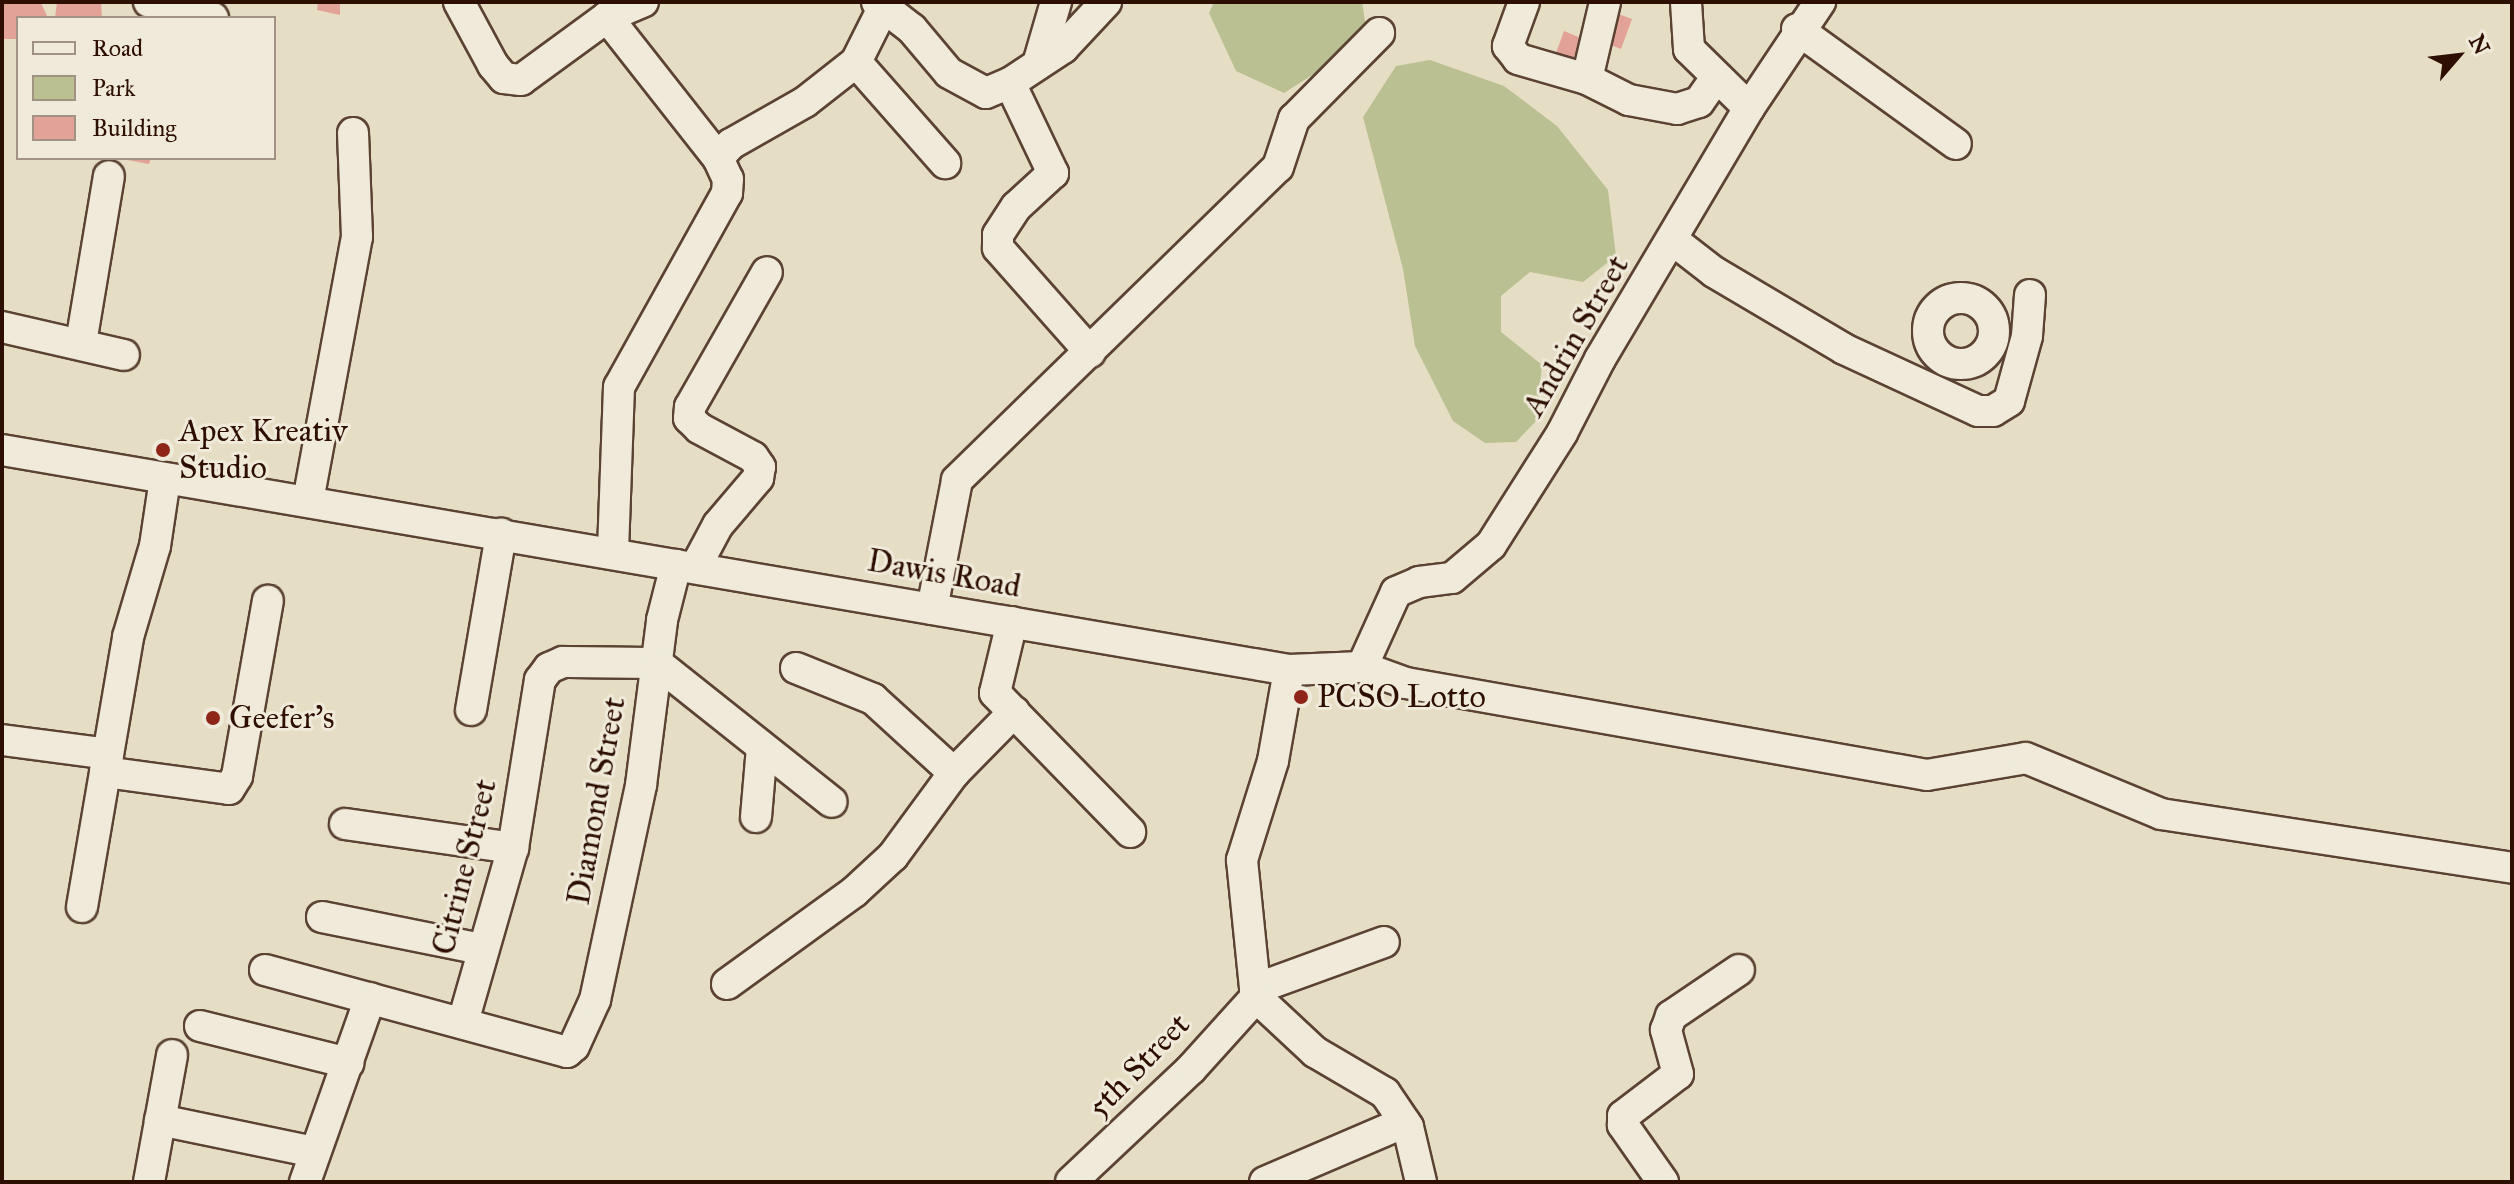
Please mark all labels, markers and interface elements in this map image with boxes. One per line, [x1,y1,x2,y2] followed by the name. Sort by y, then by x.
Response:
[16,16,276,160] legend
[2418,16,2498,96] north arrow
[2463,30,2496,59] text: N
[92,33,143,63] text: Road
[92,73,135,103] text: Park
[92,113,177,143] text: Building
[1515,249,1637,423] street label: Andrin Street
[179,413,348,488] place label: Apex Kreativ Studio
[154,441,172,459] marker: Apex Kreativ Studio
[864,542,1024,606] street label: Dawis Road
[1317,678,1486,716] place label: PCSO Lotto
[1292,688,1310,706] marker: PCSO Lotto
[560,694,634,908] street label: Diamond Street
[229,699,335,737] place label: Geefer's
[204,709,222,727] marker: Geefer's
[425,775,505,959] street label: Citrine Street
[1080,1006,1198,1126] street label: 5th Street

